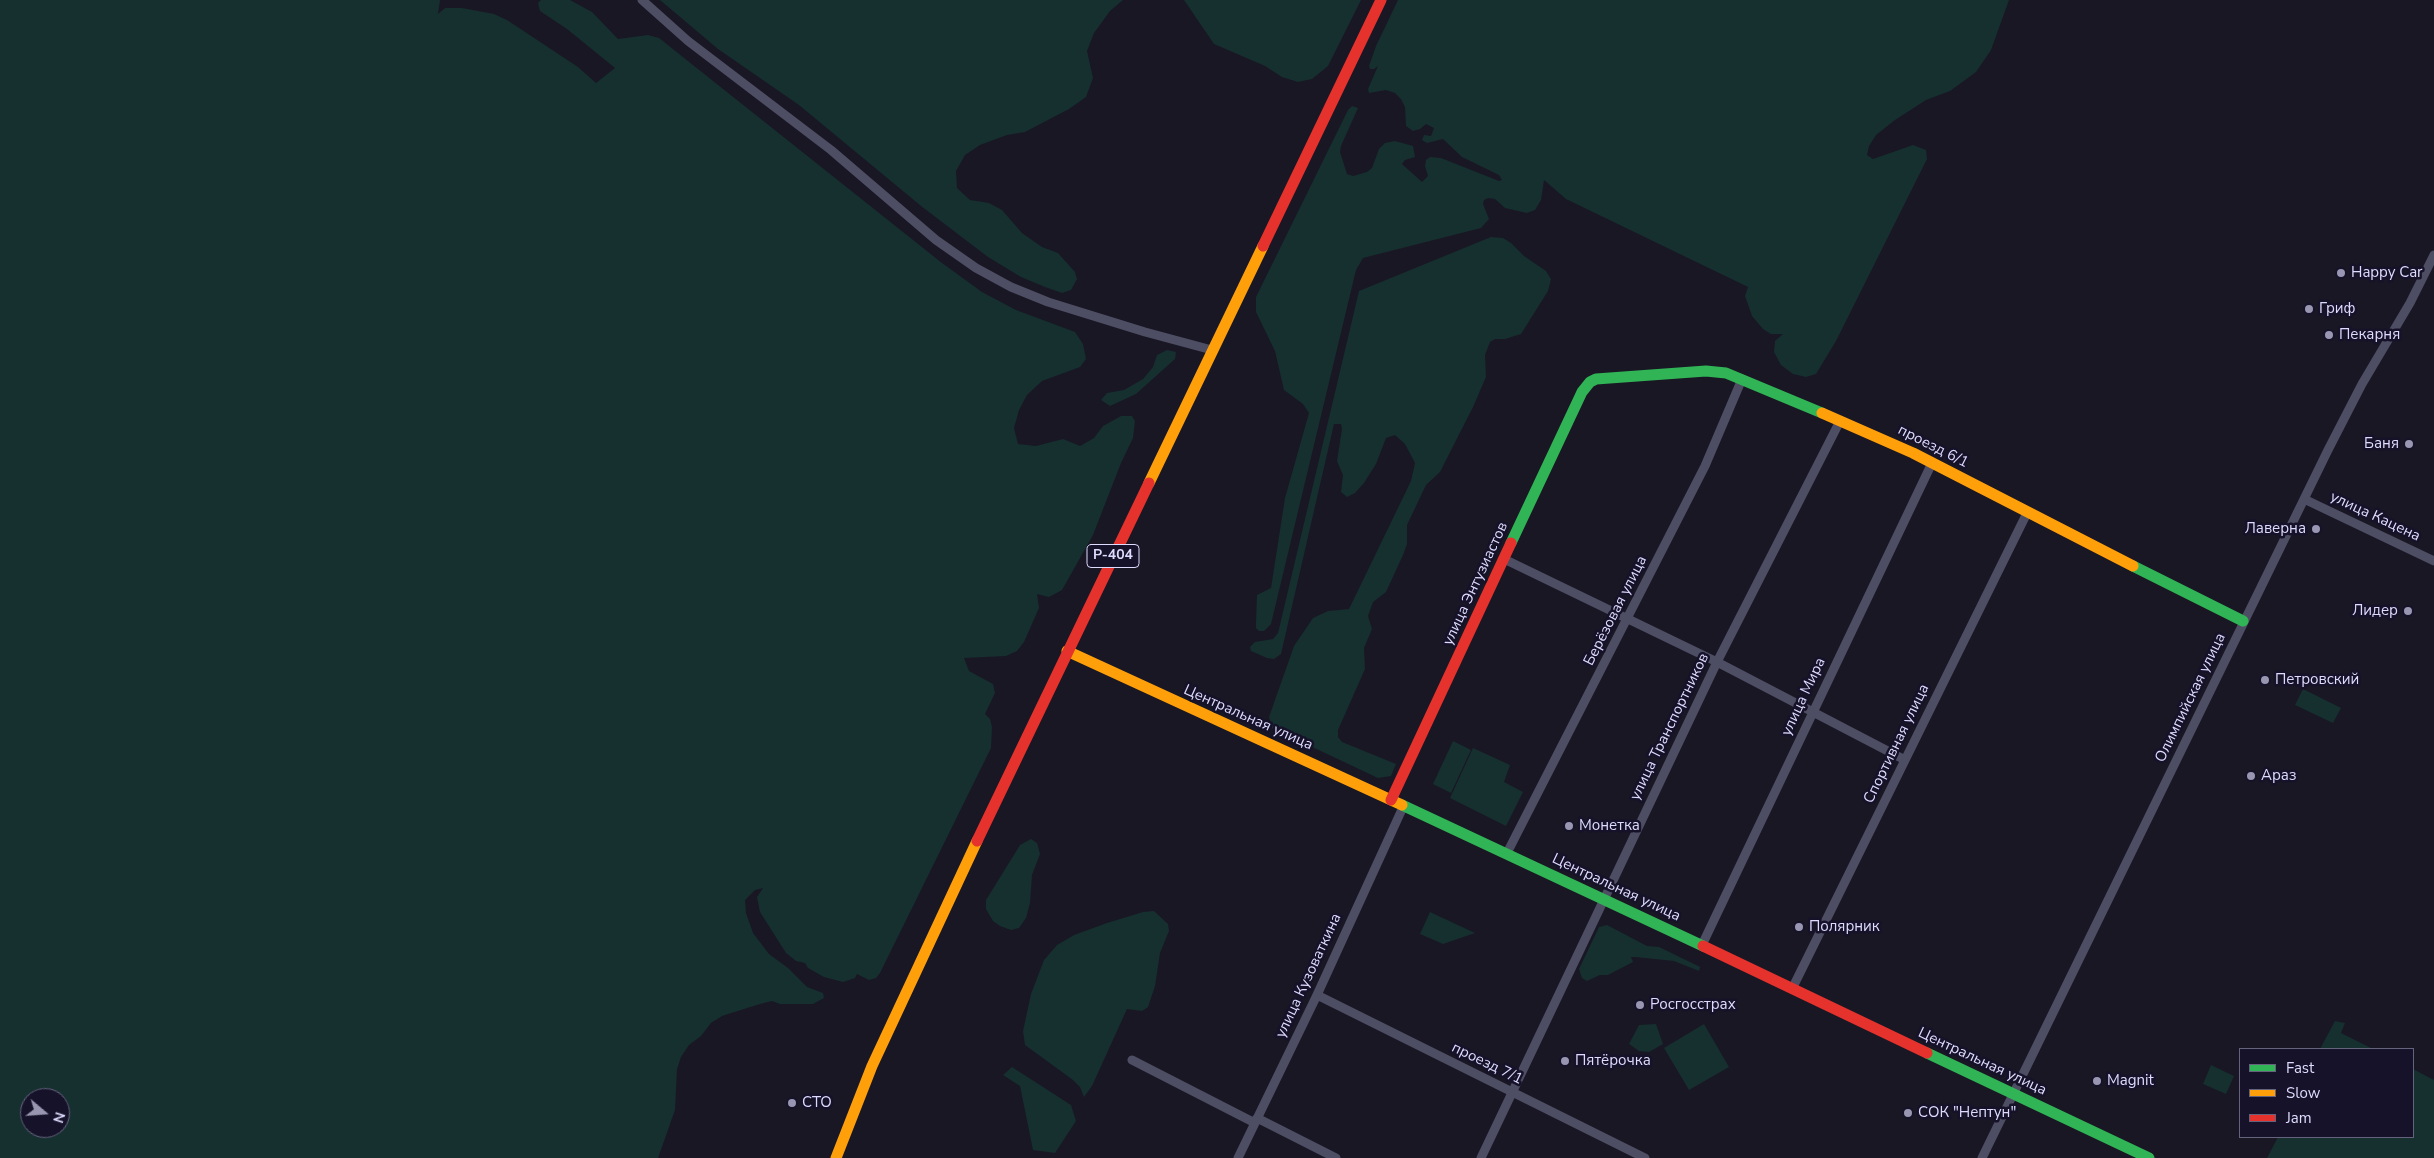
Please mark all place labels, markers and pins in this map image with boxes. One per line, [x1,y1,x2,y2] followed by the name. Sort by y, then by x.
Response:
[2351,264,2422,282] place label: Happy Car
[2335,267,2347,279] marker: Happy Car
[2319,300,2356,318] place label: Гриф
[2303,303,2315,315] marker: Гриф
[2339,326,2400,344] place label: Пекарня
[2323,329,2335,341] marker: Пекарня
[2364,435,2399,453] place label: Баня
[2403,438,2415,450] marker: Баня
[2245,520,2306,538] place label: Лаверна
[2310,523,2322,535] marker: Лаверна
[2352,602,2398,620] place label: Лидер
[2402,605,2414,617] marker: Лидер
[2275,671,2359,689] place label: Петровский
[2259,674,2271,686] marker: Петровский
[2261,767,2296,785] place label: Араз
[2245,770,2257,782] marker: Араз
[1579,817,1640,835] place label: Монетка
[1563,820,1575,832] marker: Монетка
[1809,918,1880,936] place label: Полярник
[1793,921,1805,933] marker: Полярник
[1650,996,1736,1014] place label: Росгосстрах
[1634,999,1646,1011] marker: Росгосстрах
[1575,1052,1651,1070] place label: Пятёрочка
[1559,1055,1571,1067] marker: Пятёрочка
[2107,1072,2154,1090] place label: Magnit
[2091,1075,2103,1087] marker: Magnit
[802,1094,832,1112] place label: СТО
[786,1097,798,1109] marker: СТО
[1918,1104,2016,1122] place label: СОК "Нептун"
[1902,1107,1914,1119] marker: СОК "Нептун"

